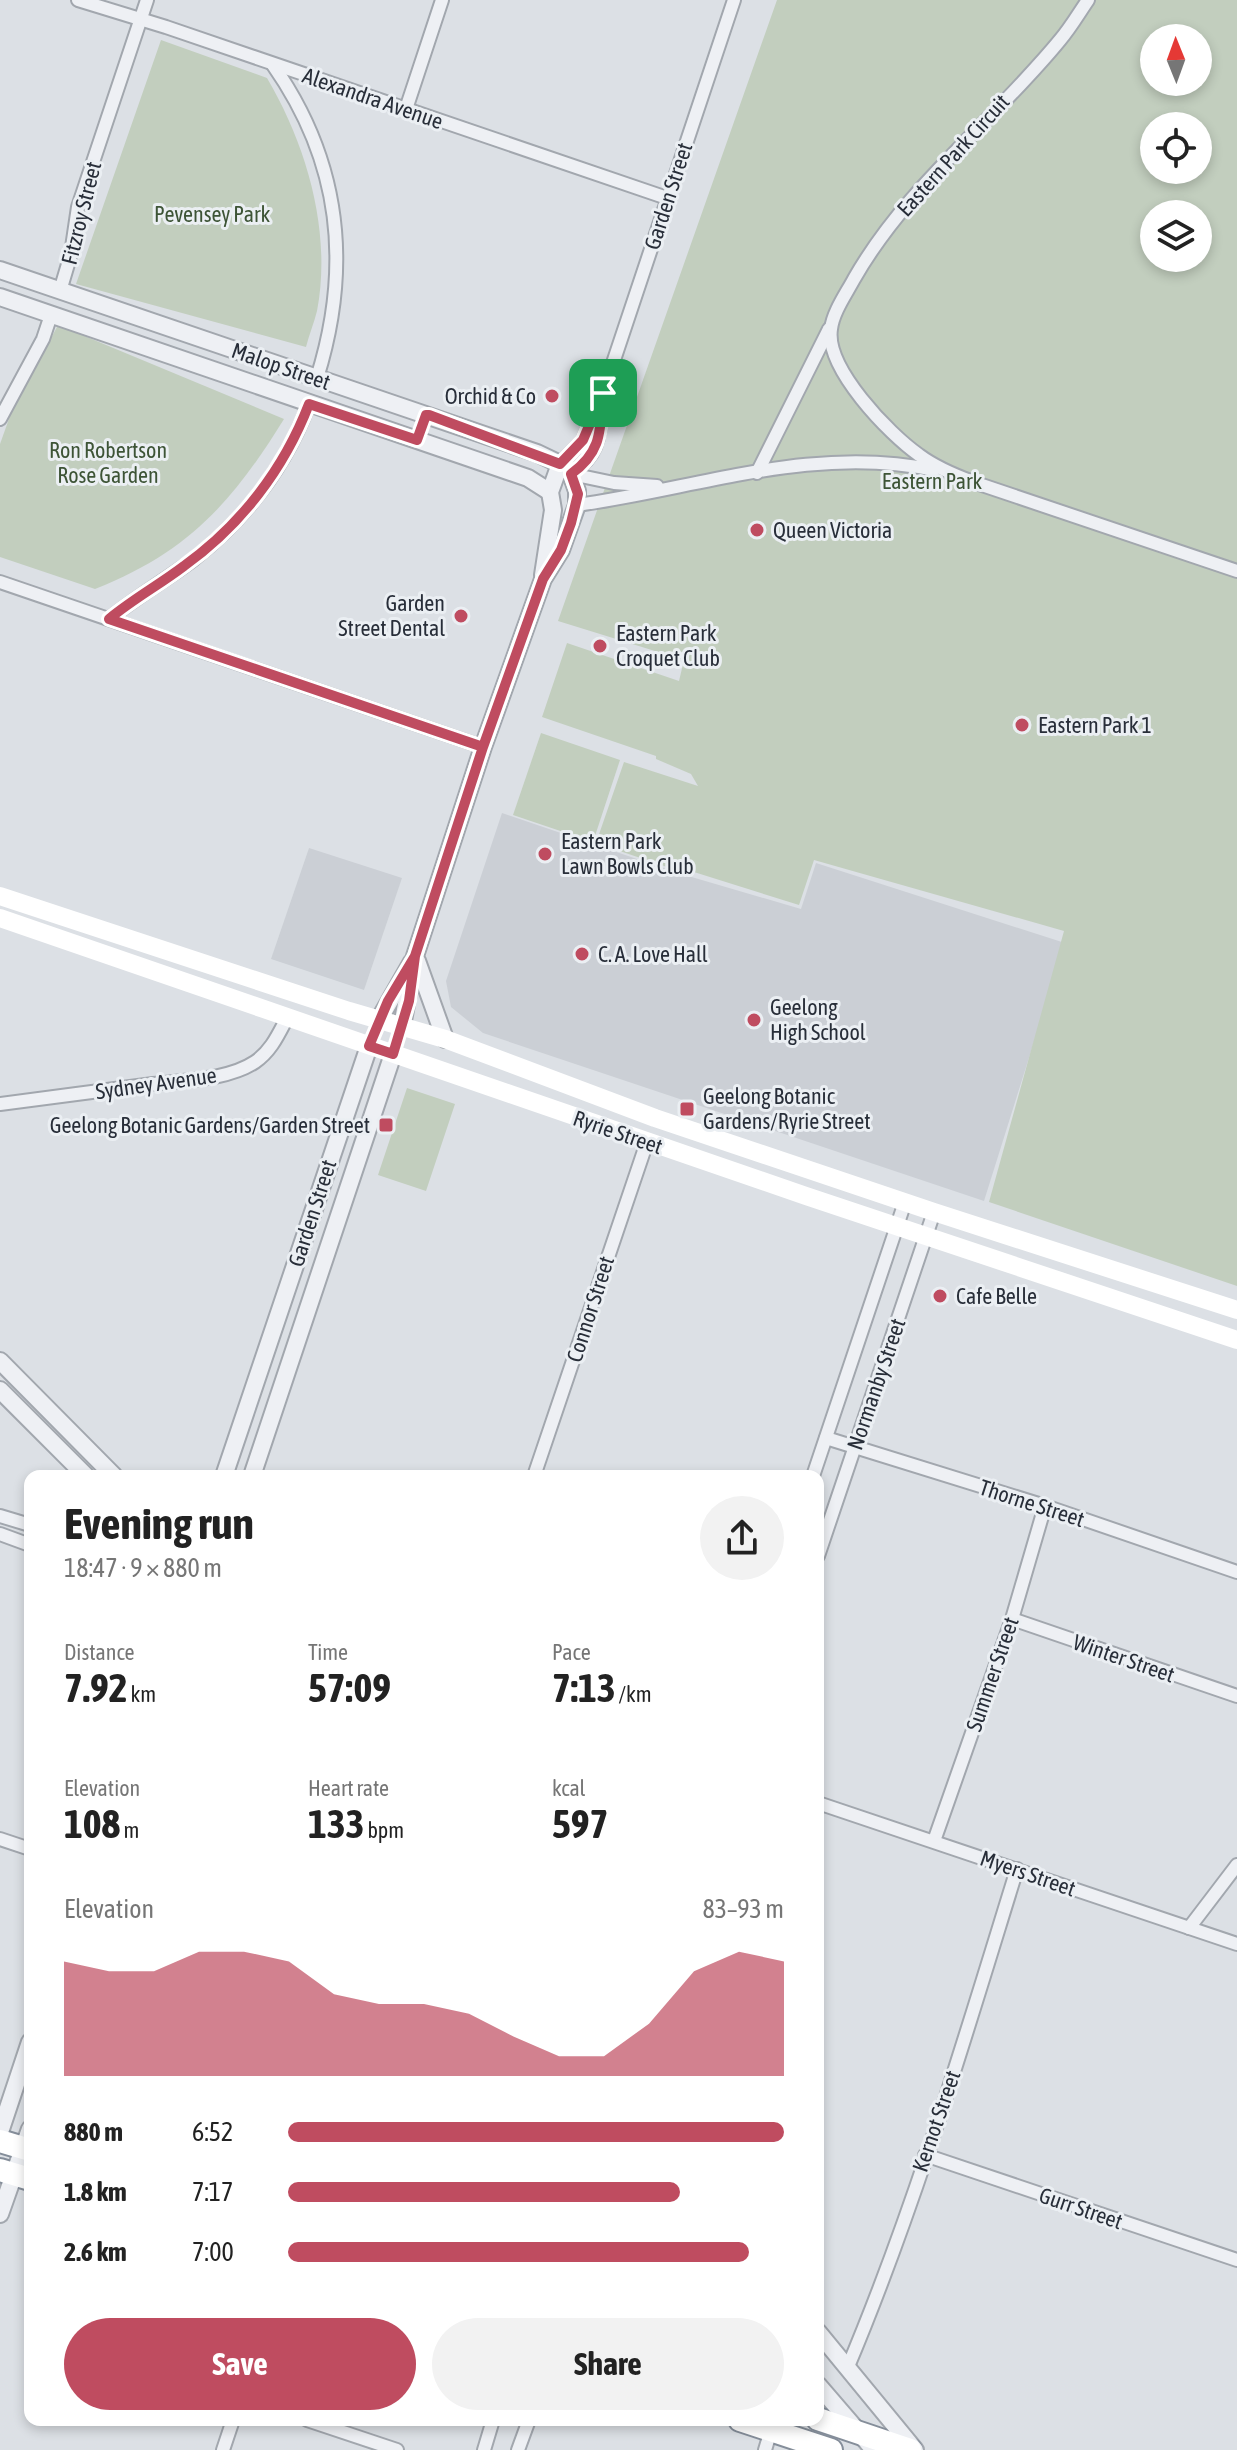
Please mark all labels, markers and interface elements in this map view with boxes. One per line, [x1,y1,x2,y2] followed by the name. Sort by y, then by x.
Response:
[1140,24,1212,96] north arrow
[1140,24,1212,272] map controls
[299,62,447,134] street label: Alexandra Avenue
[891,89,1015,221] street label: Eastern Park Circuit
[1140,112,1212,184] button: locate
[639,139,697,253] street label: Garden Street
[56,159,106,267] street label: Fitzroy Street
[1140,200,1212,272] button: layers
[154,201,270,227] park label: Pevensey Park
[228,337,334,395] street label: Malop Street
[569,359,637,427] pin
[581,371,625,415] icon: arrive
[445,383,536,409] place label: Orchid & Co
[543,387,561,405] marker: Orchid & Co
[49,437,167,488] park label: Ron Robertson Rose Garden
[882,468,983,494] park label: Eastern Park
[773,517,892,543] place label: Queen Victoria
[748,521,766,539] marker: Queen Victoria
[338,590,445,641] place label: Garden Street Dental
[452,607,470,625] marker: Garden Street Dental
[616,620,720,671] place label: Eastern Park Croquet Club
[591,637,609,655] marker: Eastern Park Croquet Club
[1038,712,1152,738] place label: Eastern Park 1
[1013,716,1031,734] marker: Eastern Park 1
[561,828,694,879] place label: Eastern Park Lawn Bowls Club
[536,845,554,863] marker: Eastern Park Lawn Bowls Club
[598,941,708,967] place label: C. A. Love Hall
[573,945,591,963] marker: C. A. Love Hall
[770,994,866,1045] place label: Geelong High School
[745,1011,763,1029] marker: Geelong High School
[94,1062,218,1104] street label: Sydney Avenue
[703,1083,871,1134] place label: Geelong Botanic Gardens/Ryrie Street
[678,1100,696,1118] marker: Geelong Botanic Gardens/Ryrie Street
[570,1105,666,1159] street label: Ryrie Street
[50,1112,370,1138] place label: Geelong Botanic Gardens/Garden Street
[377,1116,395,1134] marker: Geelong Botanic Gardens/Garden Street
[283,1156,341,1270] street label: Garden Street
[561,1253,619,1365] street label: Connor Street
[956,1283,1037,1309] place label: Cafe Belle
[931,1287,949,1305] marker: Cafe Belle
[841,1315,911,1453] street label: Normanby Street
[976,1474,1088,1532] street label: Thorne Street
[700,1496,784,1580] button: share
[64,1498,254,1548] text: Evening run
[64,1553,222,1583] text: 18:47 · 9 × 880 m
[960,1613,1024,1735] street label: Summer Street
[1070,1629,1178,1687] street label: Winter Street
[64,1639,135,1665] text: Distance
[308,1639,348,1665] text: Time
[552,1639,591,1665] text: Pace
[64,1665,128,1710] text: 7.92
[308,1665,391,1710] text: 57:09
[552,1665,616,1710] text: 7:13
[128,1681,156,1707] text: km
[616,1681,652,1707] text: /km
[64,1775,140,1801] text: Elevation
[308,1775,389,1801] text: Heart rate
[552,1775,585,1801] text: kcal
[64,1801,120,1846] text: 108
[308,1801,364,1846] text: 133
[552,1801,608,1846] text: 597
[120,1817,139,1843] text: m
[364,1817,404,1843] text: bpm
[977,1845,1079,1901] street label: Myers Street
[64,1894,154,1924] text: Elevation
[702,1894,784,1924] text: 83–93 m
[907,2067,965,2175] street label: Kernot Street
[64,2117,123,2147] text: 880 m
[192,2117,233,2147] text: 6:52
[64,2177,127,2207] text: 1.8 km
[192,2177,233,2207] text: 7:17
[1036,2182,1126,2234] street label: Gurr Street
[64,2237,127,2267] text: 2.6 km
[192,2237,234,2267] text: 7:00
[64,2318,416,2410] button: Save
[432,2318,784,2410] button: Share

